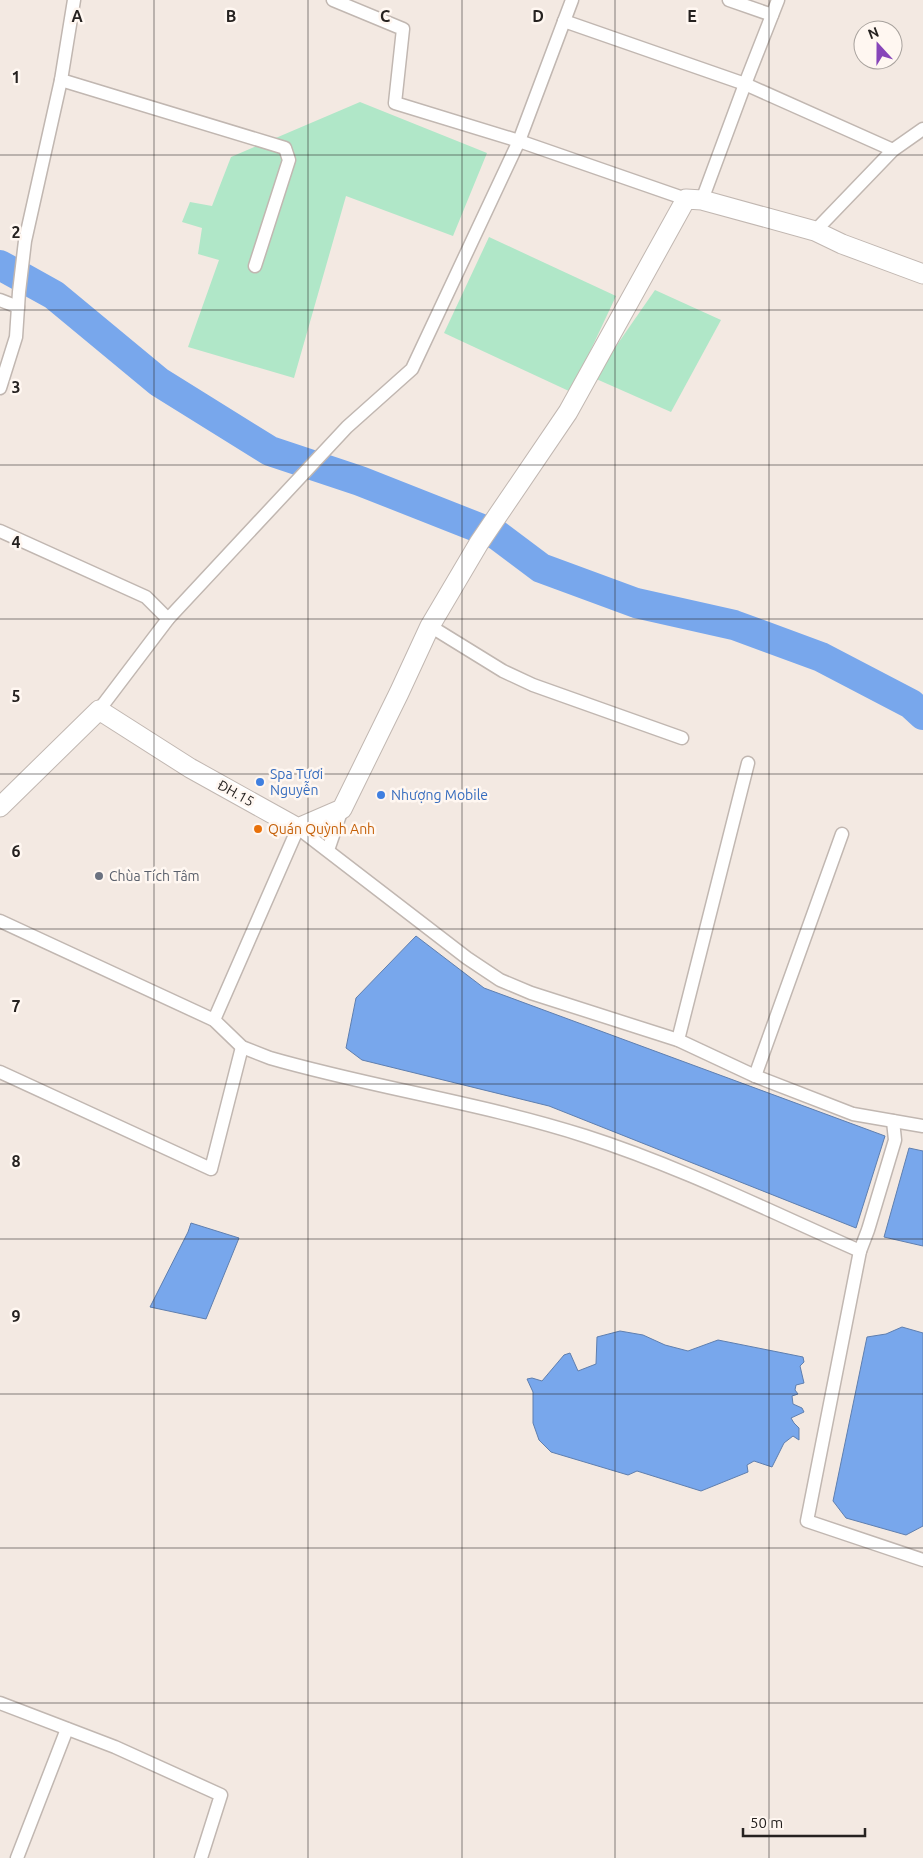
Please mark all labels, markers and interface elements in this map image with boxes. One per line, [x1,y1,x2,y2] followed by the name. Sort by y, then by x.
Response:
[71,7,83,25] text: A
[226,7,236,25] text: B
[380,7,390,25] text: C
[532,7,544,25] text: D
[687,7,697,25] text: E
[853,20,903,70] north arrow
[866,24,881,42] text: N
[11,68,21,86] text: 1
[11,223,21,241] text: 2
[11,378,21,396] text: 3
[11,533,21,551] text: 4
[11,687,21,705] text: 5
[270,766,323,798] place label: Spa Tươi Nguyễn
[254,776,266,788] marker: Spa Tươi Nguyễn
[215,777,257,809] street label: ĐH.15
[391,787,488,803] place label: Nhượng Mobile
[375,789,387,801] marker: Nhượng Mobile
[268,821,375,837] place label: Quán Quỳnh Anh
[252,823,264,835] marker: Quán Quỳnh Anh
[11,842,21,860] text: 6
[109,868,200,884] place label: Chùa Tích Tâm
[93,870,105,882] marker: Chùa Tích Tâm
[11,997,21,1015] text: 7
[11,1152,21,1170] text: 8
[11,1307,21,1325] text: 9
[743,1806,866,1838] scale bar
[750,1814,783,1831] text: 50 m

